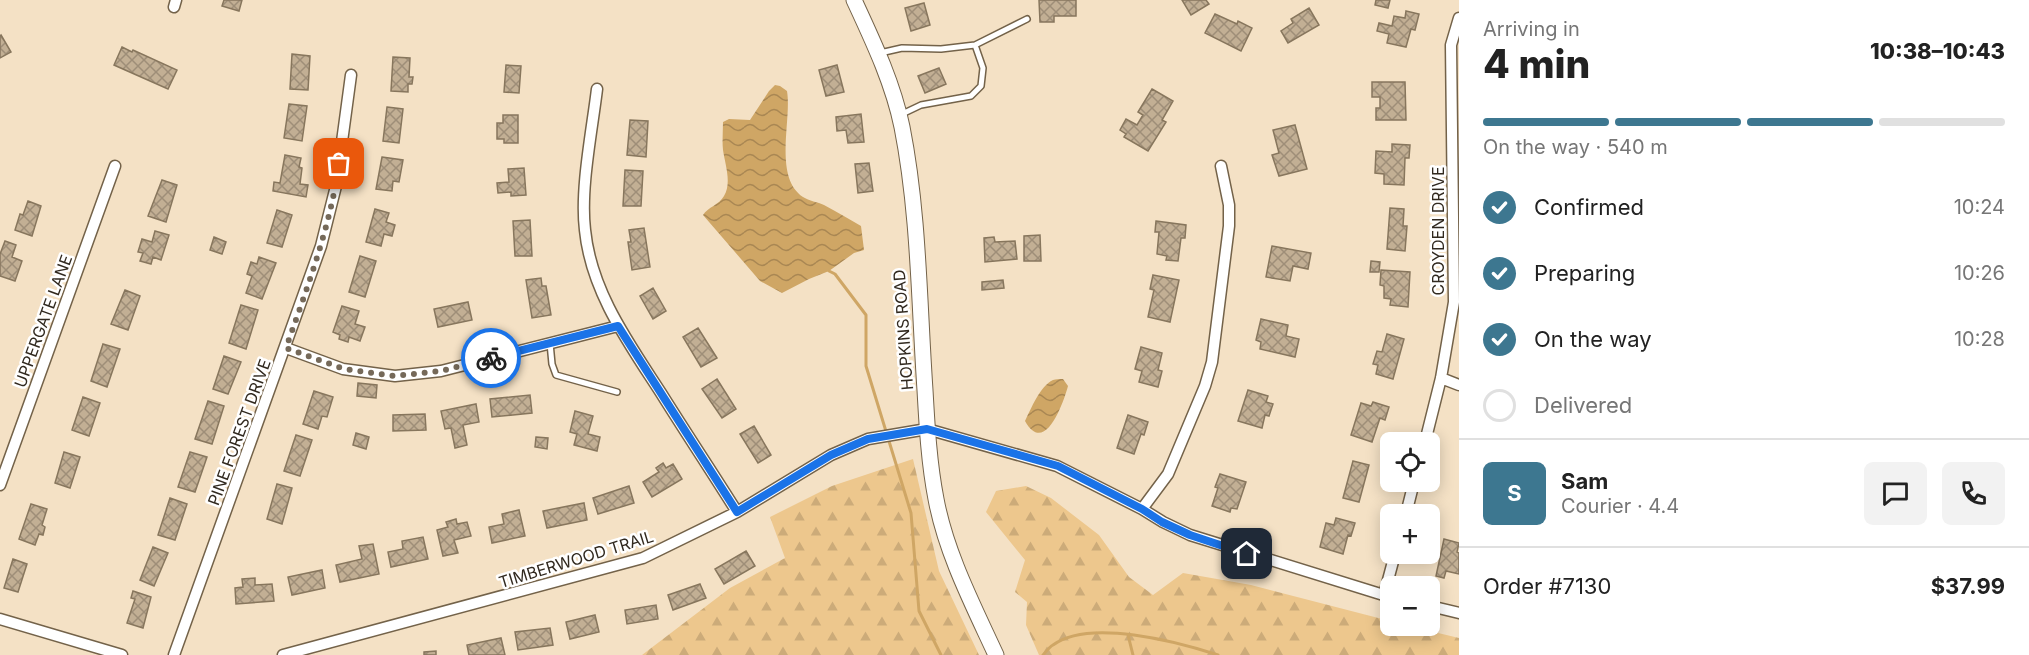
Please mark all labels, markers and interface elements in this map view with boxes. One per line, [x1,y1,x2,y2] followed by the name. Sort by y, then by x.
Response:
[1483,17,1580,41] text: Arriving in
[1870,38,2005,64] text: 10:38–10:43
[1483,40,1590,87] text: 4 min
[1483,135,1668,159] text: On the way · 540 m
[313,138,364,189] pin
[322,147,355,180] icon: bag
[1428,166,1448,296] street label: CROYDEN DRIVE
[1483,191,1516,224] icon: check
[1534,194,1644,220] text: Confirmed
[1954,195,2005,219] text: 10:24
[10,252,76,390] street label: UPPERGATE LANE
[1483,257,1516,290] icon: check
[1534,260,1635,286] text: Preparing
[1954,261,2005,285] text: 10:26
[889,269,917,391] street label: HOPKINS ROAD
[1483,323,1516,356] icon: check
[1534,326,1652,352] text: On the way
[1954,327,2005,351] text: 10:28
[461,328,521,388] courier
[475,342,508,375] icon: bike
[203,356,275,508] street label: PINE FOREST DRIVE
[1534,392,1632,418] text: Delivered
[1380,432,1440,636] map controls
[1380,432,1440,492] button: locate
[1864,462,1927,525] button: chat
[1942,462,2005,525] button: phone
[1561,468,1608,494] text: Sam
[1507,480,1522,506] text: S
[1561,494,1679,518] text: Courier · 4.4
[1380,504,1440,564] button: +
[496,526,656,592] street label: TIMBERWOOD TRAIL
[1221,528,1272,579] pin
[1230,537,1263,570] icon: home
[1483,573,1611,599] text: Order #7130
[1931,573,2005,599] text: $37.99
[1380,576,1440,636] button: −

